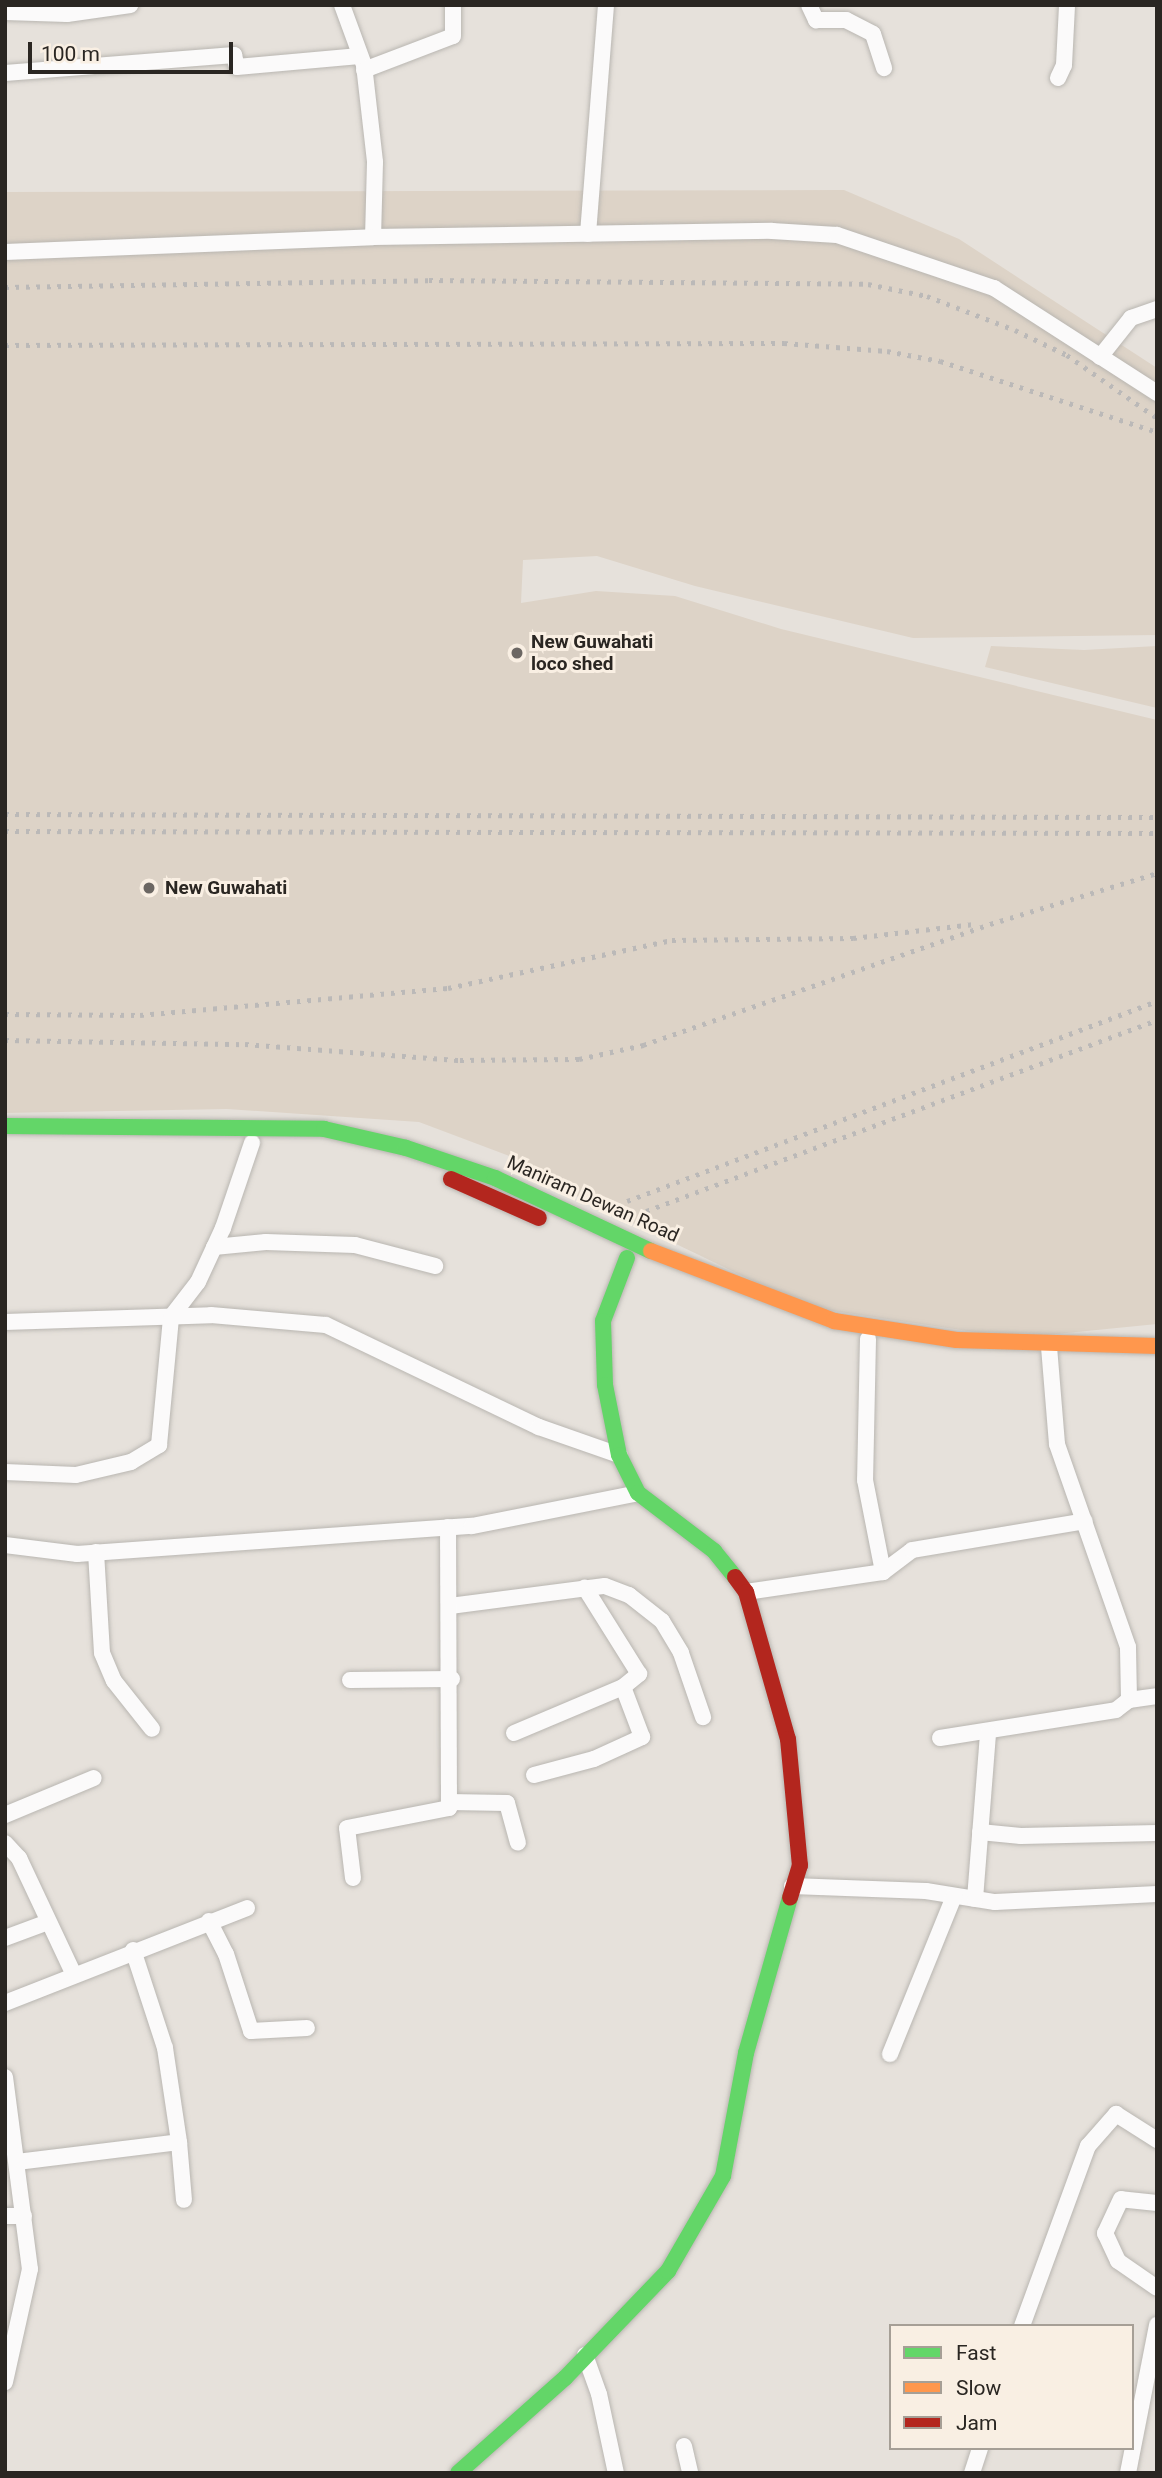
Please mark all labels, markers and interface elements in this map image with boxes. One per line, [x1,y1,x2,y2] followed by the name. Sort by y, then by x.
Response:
[32,28,236,72] scale bar
[41,42,100,66] text: 100 m
[531,631,653,675] place label: New Guwahati loco shed
[509,645,525,661] marker: New Guwahati loco shed
[165,877,287,899] place label: New Guwahati
[139,878,159,898] marker: New Guwahati
[504,1151,682,1247] street label: Maniram Dewan Road
[889,2324,1134,2450] legend
[956,2341,996,2365] text: Fast
[956,2376,1001,2400] text: Slow
[956,2411,997,2435] text: Jam

